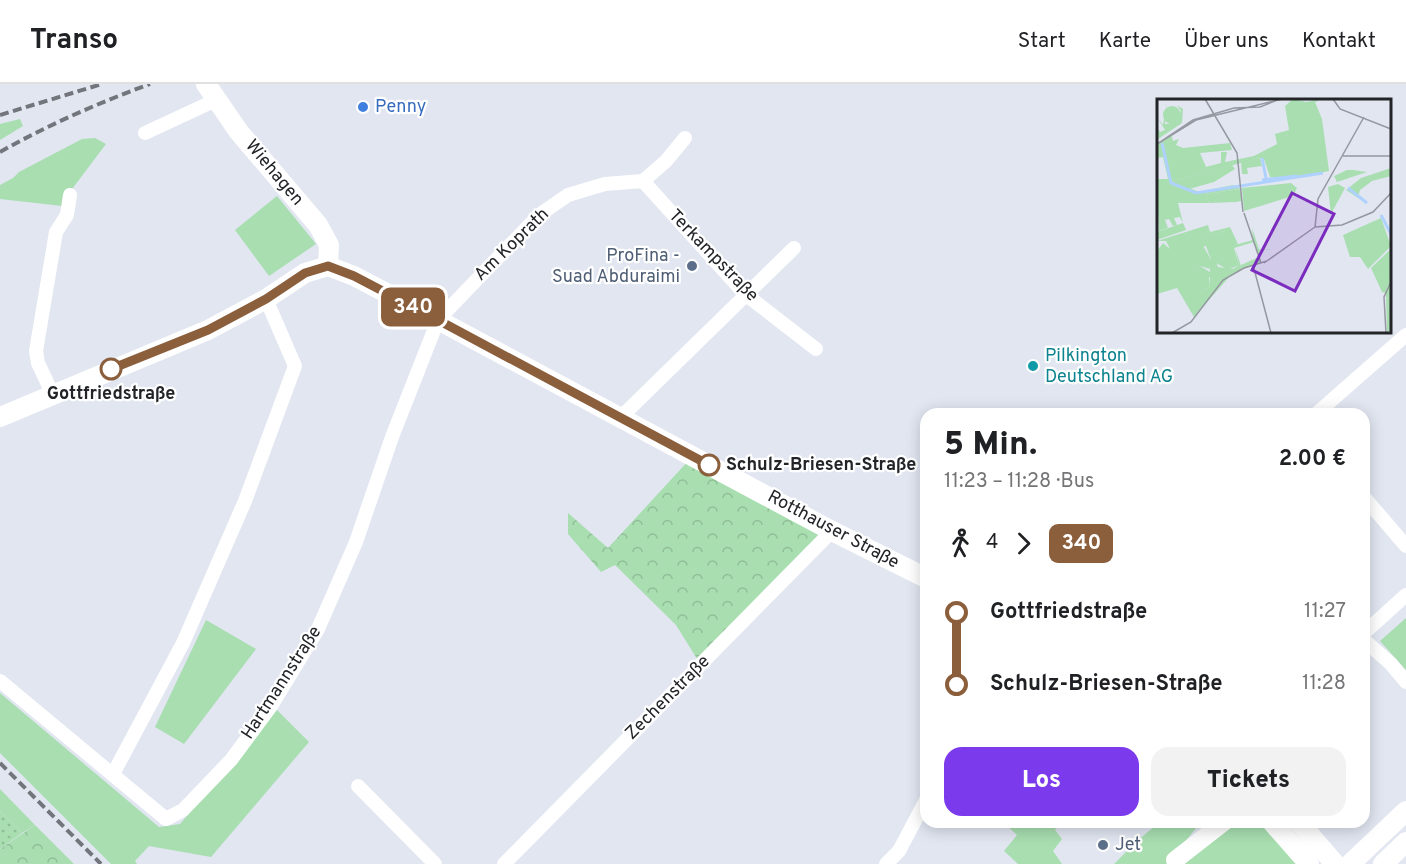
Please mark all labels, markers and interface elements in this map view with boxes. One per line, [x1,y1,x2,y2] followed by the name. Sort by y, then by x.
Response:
[30,23,118,59] text: Transo
[1018,28,1066,55] text: Start
[1099,28,1151,55] text: Karte
[1184,28,1269,55] text: Über uns
[1302,28,1376,55] text: Kontakt
[375,96,426,119] place label: Penny
[1157,99,1391,333] inset map
[356,100,370,114] marker: Penny
[240,135,308,211] street label: Wiehagen
[470,204,554,286] street label: Am Koprath
[663,205,763,307] street label: Terkampstraße
[552,245,680,289] place label: ProFina - Suad Abduraimi
[685,259,699,273] marker: ProFina - Suad Abduraimi
[378,288,448,326] line badge: 340
[393,294,433,321] text: 340
[1045,345,1173,389] place label: Pilkington Deutschland AG
[100,358,122,380] marker: Gottfriedstraße
[1026,359,1040,373] marker: Pilkington Deutschland AG
[47,383,175,406] place label: Gottfriedstraße
[944,425,1037,467] text: 5 Min.
[1279,446,1346,473] text: 2.00 €
[698,454,720,476] marker: Schulz-Briesen-Straße
[726,454,916,477] place label: Schulz-Briesen-Straße
[944,469,1094,495] text: 11:23 – 11:28 · Bus
[763,486,903,574] street label: Rotthauser Straße
[944,527,977,560] icon: walk
[1007,527,1040,560] icon: forward
[986,530,998,556] text: 4
[1061,530,1101,557] text: 340
[990,599,1147,626] text: Gottfriedstraße
[1304,599,1346,625] text: 11:27
[237,622,327,744] street label: Hartmannstraße
[621,651,715,745] street label: Zechenstraße
[990,671,1222,698] text: Schulz-Briesen-Straße
[1302,671,1346,697] text: 11:28
[944,747,1139,816] button: Los
[1151,747,1346,816] button: Tickets
[1115,834,1141,857] place label: Jet
[1096,838,1110,852] marker: Jet

